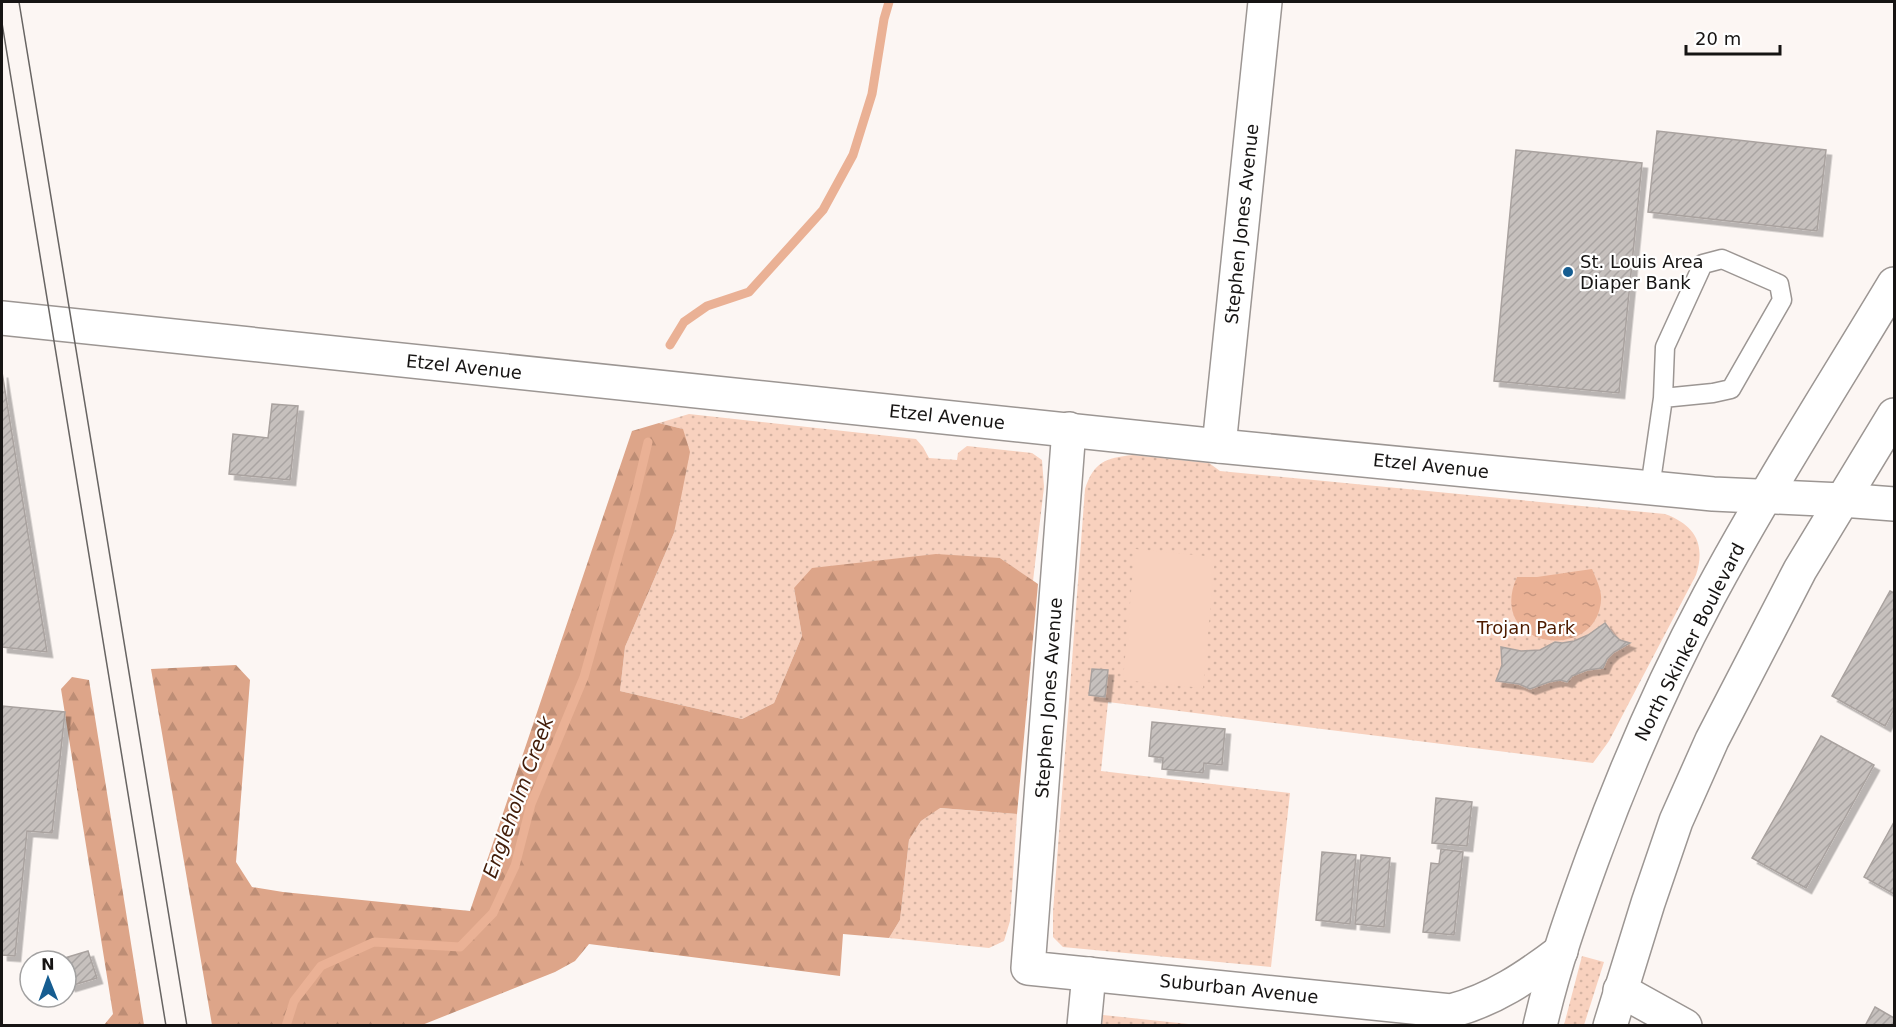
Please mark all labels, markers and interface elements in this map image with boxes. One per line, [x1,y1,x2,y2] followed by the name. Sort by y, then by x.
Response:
[1686,18,1780,56] scale bar
[1695,28,1741,49] text: 20 m
[1221,123,1262,325] street label: Stephen Jones Avenue
[1580,251,1704,293] place label: St. Louis Area Diaper Bank
[1561,265,1575,279] marker: St. Louis Area Diaper Bank
[405,350,523,383] street label: Etzel Avenue
[888,400,1006,433] street label: Etzel Avenue
[1372,449,1490,482] street label: Etzel Avenue
[1630,539,1749,744] street label: North Skinker Boulevard
[1031,597,1066,799] street label: Stephen Jones Avenue
[1476,617,1576,638] park label: Trojan Park
[478,711,559,881] water label: Engleholm Creek
[18,949,78,1009] north arrow
[41,955,55,974] text: N
[1159,970,1319,1007] street label: Suburban Avenue

